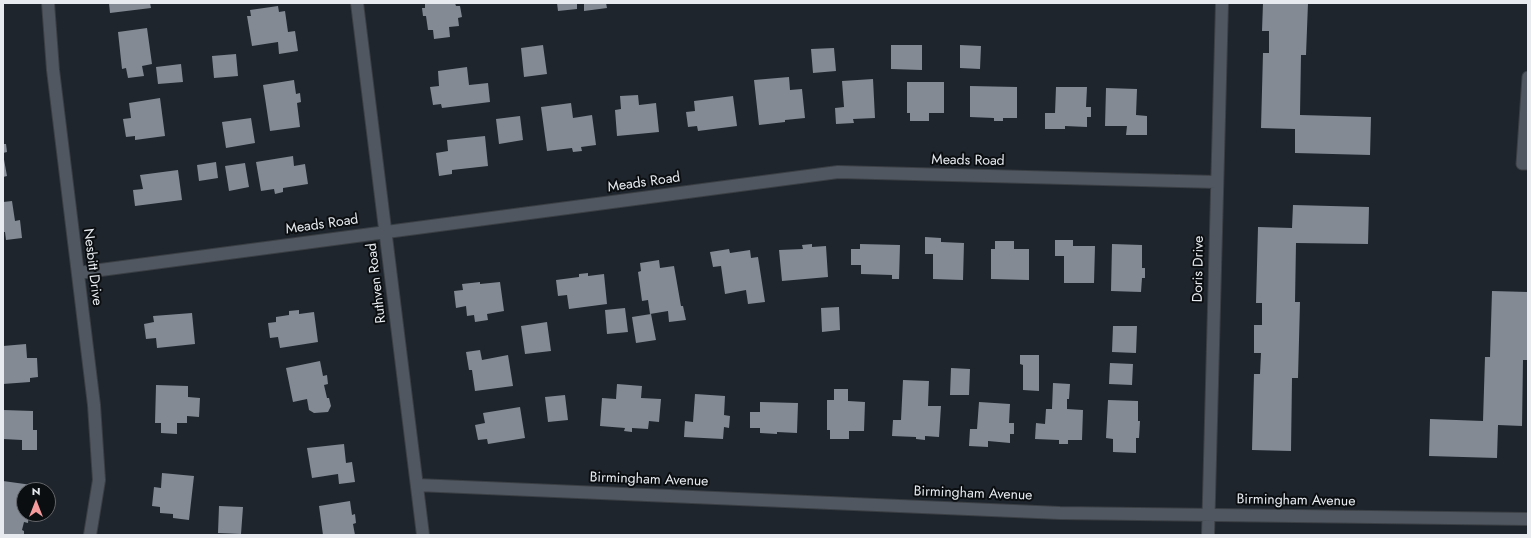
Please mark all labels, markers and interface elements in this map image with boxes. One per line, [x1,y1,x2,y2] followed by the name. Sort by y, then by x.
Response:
[931,152,1005,170] street label: Meads Road
[607,170,681,196] street label: Meads Road
[285,212,359,238] street label: Meads Road
[79,228,105,306] street label: Nesbitt Drive
[1190,236,1208,302] street label: Doris Drive
[364,242,390,324] street label: Ruthven Road
[589,470,709,490] street label: Birmingham Avenue
[16,482,56,522] north arrow
[32,483,40,499] text: N
[913,484,1033,504] street label: Birmingham Avenue
[1236,492,1356,510] street label: Birmingham Avenue

